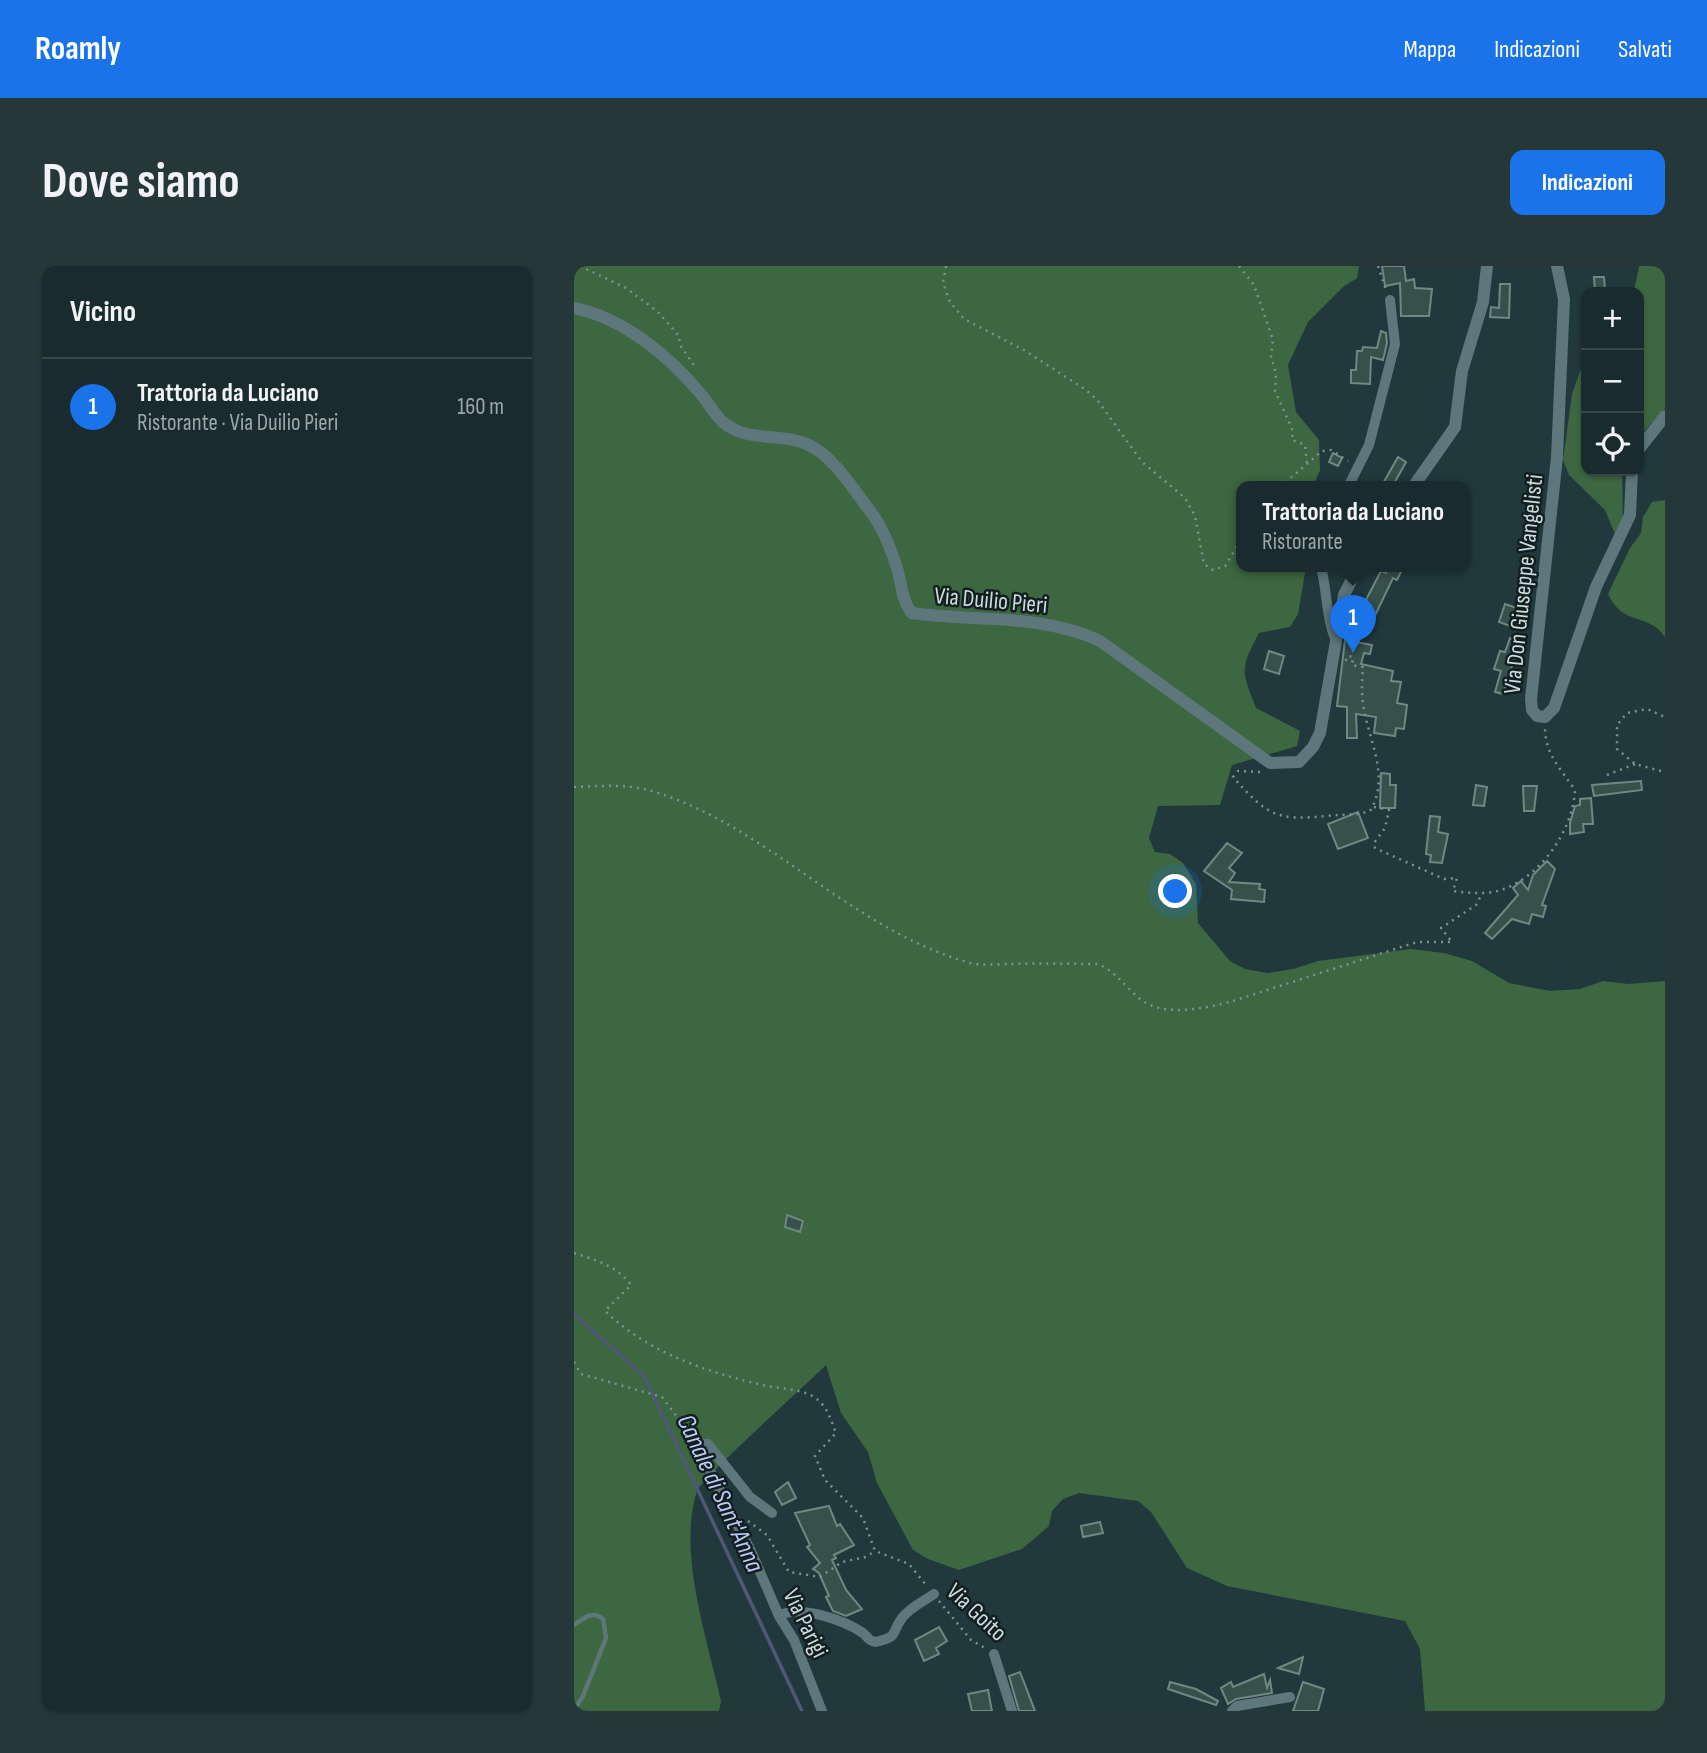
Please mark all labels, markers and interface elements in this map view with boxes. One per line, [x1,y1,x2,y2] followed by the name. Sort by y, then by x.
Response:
[35,29,121,69] text: Roamly
[1404,35,1456,64] text: Mappa
[1494,35,1580,64] text: Indicazioni
[1618,35,1672,64] text: Salvati
[1510,150,1665,215] button: Indicazioni
[42,153,240,212] text: Dove siamo
[1581,287,1644,476] map controls
[1581,287,1644,350] button: +
[70,294,136,330] text: Vicino
[1581,350,1644,413] button: −
[137,378,319,409] text: Trattoria da Luciano
[88,393,98,421] text: 1
[457,393,504,421] text: 160 m
[137,409,338,437] text: Ristorante · Via Duilio Pieri
[1581,413,1644,476] button: locate
[1498,473,1549,695] street label: Via Don Giuseppe Vangelisti
[1236,481,1470,572] popup
[1262,497,1444,528] text: Trattoria da Luciano
[1262,528,1343,556] text: Ristorante
[933,581,1049,620] street label: Via Duilio Pieri
[1330,595,1376,653] pin: 1
[1158,874,1192,908] your location
[670,1410,770,1578] water label: Canale di Sant'Anna
[940,1577,1013,1647] street label: Via Goito
[777,1584,835,1662] street label: Via Parigi

